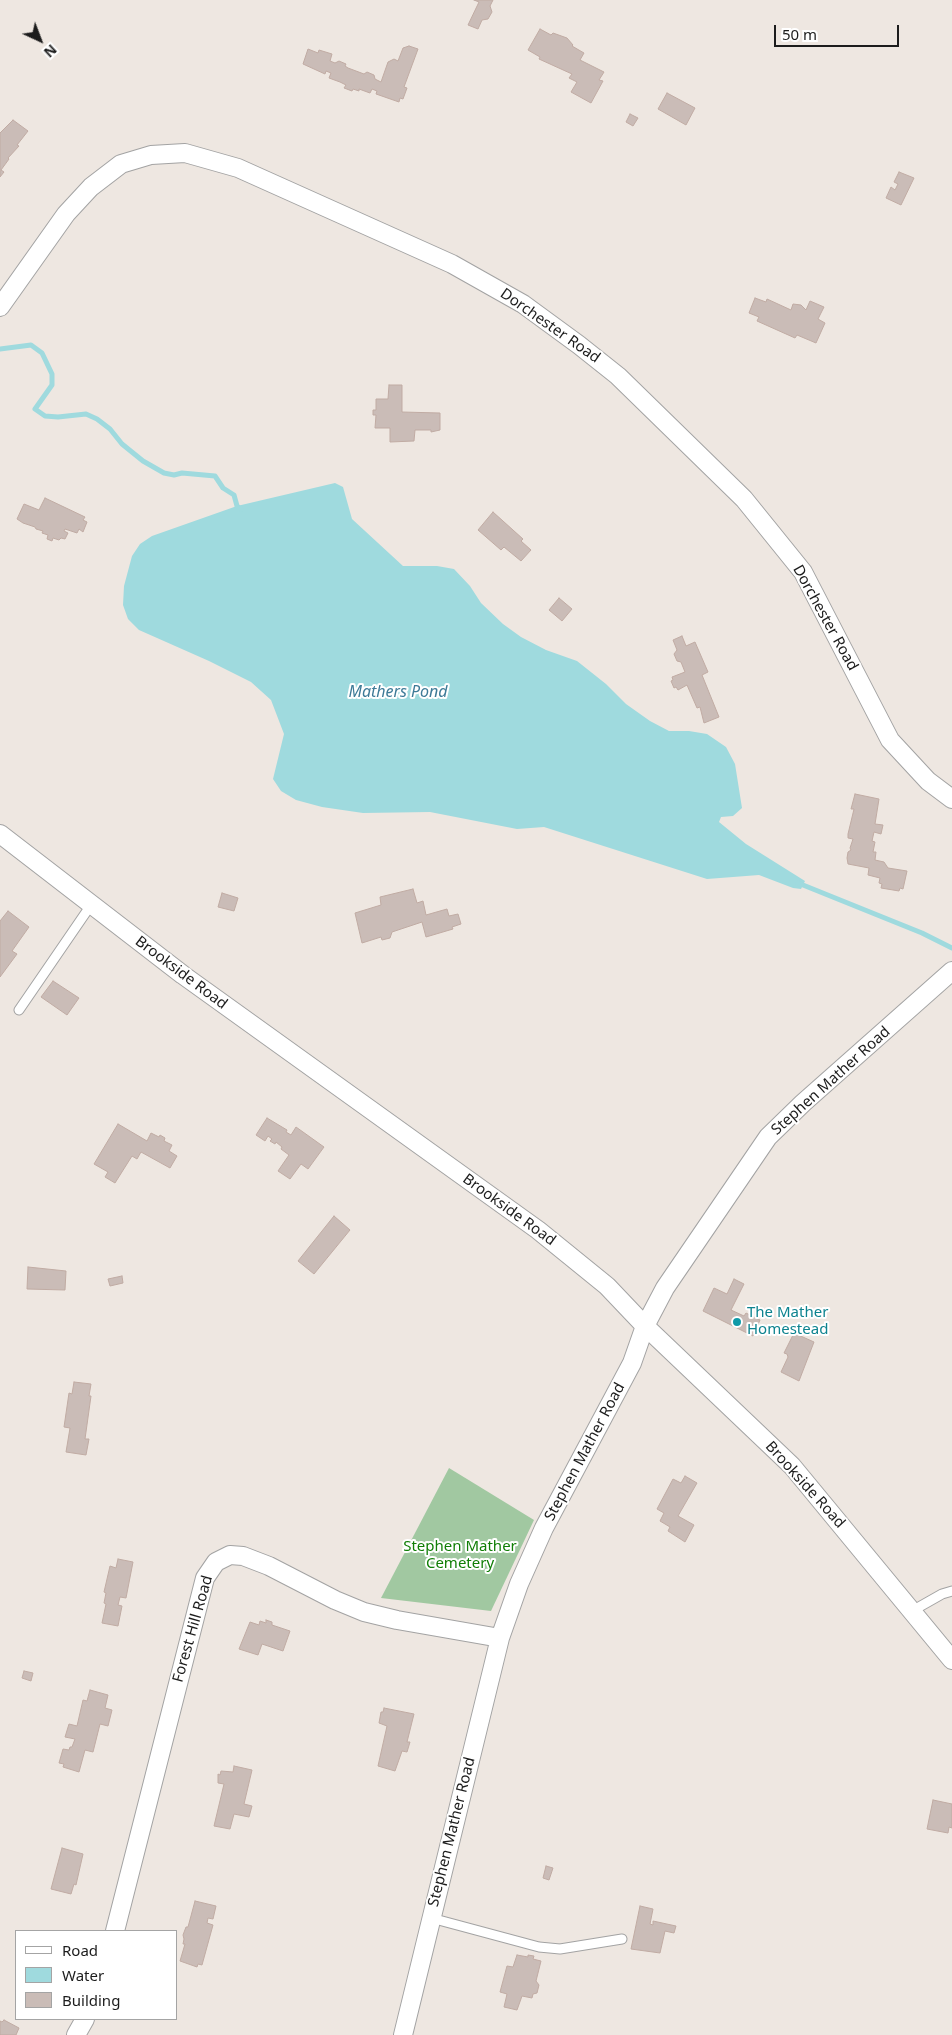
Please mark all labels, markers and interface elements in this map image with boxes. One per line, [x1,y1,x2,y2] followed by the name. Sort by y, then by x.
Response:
[15,15,65,65] north arrow
[777,15,902,47] scale bar
[782,24,817,44] text: 50 m
[40,40,61,62] text: N
[496,285,604,367] street label: Dorchester Road
[789,562,861,674] street label: Dorchester Road
[348,682,448,702] water label: Mathers Pond
[131,933,231,1013] street label: Brookside Road
[768,1023,894,1139] street label: Stephen Mather Road
[459,1170,559,1250] street label: Brookside Road
[747,1304,828,1339] place label: The Mather Homestead
[731,1316,743,1328] marker: The Mather Homestead
[541,1380,629,1524] street label: Stephen Mather Road
[761,1438,849,1532] street label: Brookside Road
[403,1538,517,1573] park label: Stephen Mather Cemetery
[169,1573,217,1685] street label: Forest Hill Road
[425,1755,479,1909] street label: Stephen Mather Road
[15,1930,178,2020] legend
[62,1940,98,1960] text: Road
[62,1965,104,1985] text: Water
[62,1990,120,2010] text: Building

